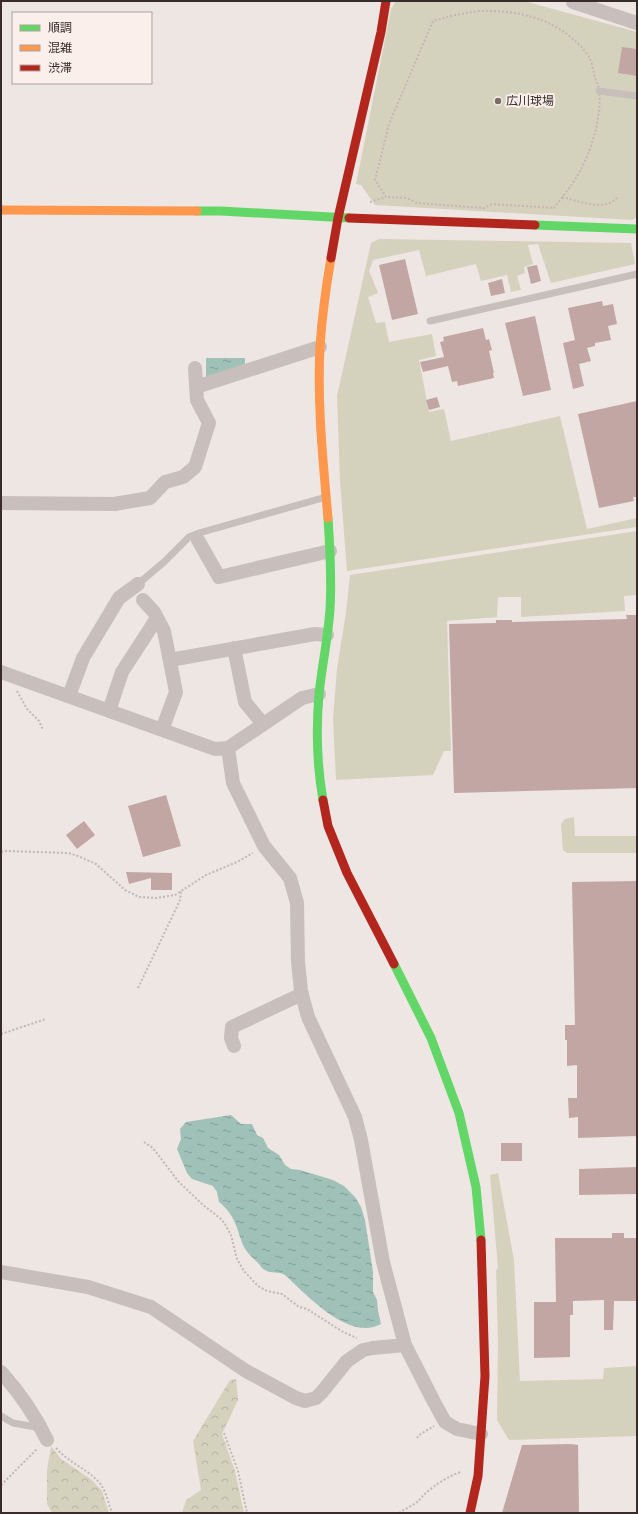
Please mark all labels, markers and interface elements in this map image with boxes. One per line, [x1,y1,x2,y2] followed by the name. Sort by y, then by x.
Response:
[12,12,152,84] legend
[48,22,72,34] text: 順調
[48,41,72,54] text: 混雑
[48,62,72,74] text: 渋滞
[506,94,554,107] place label: 広川球場
[493,96,503,106] marker: 広川球場

